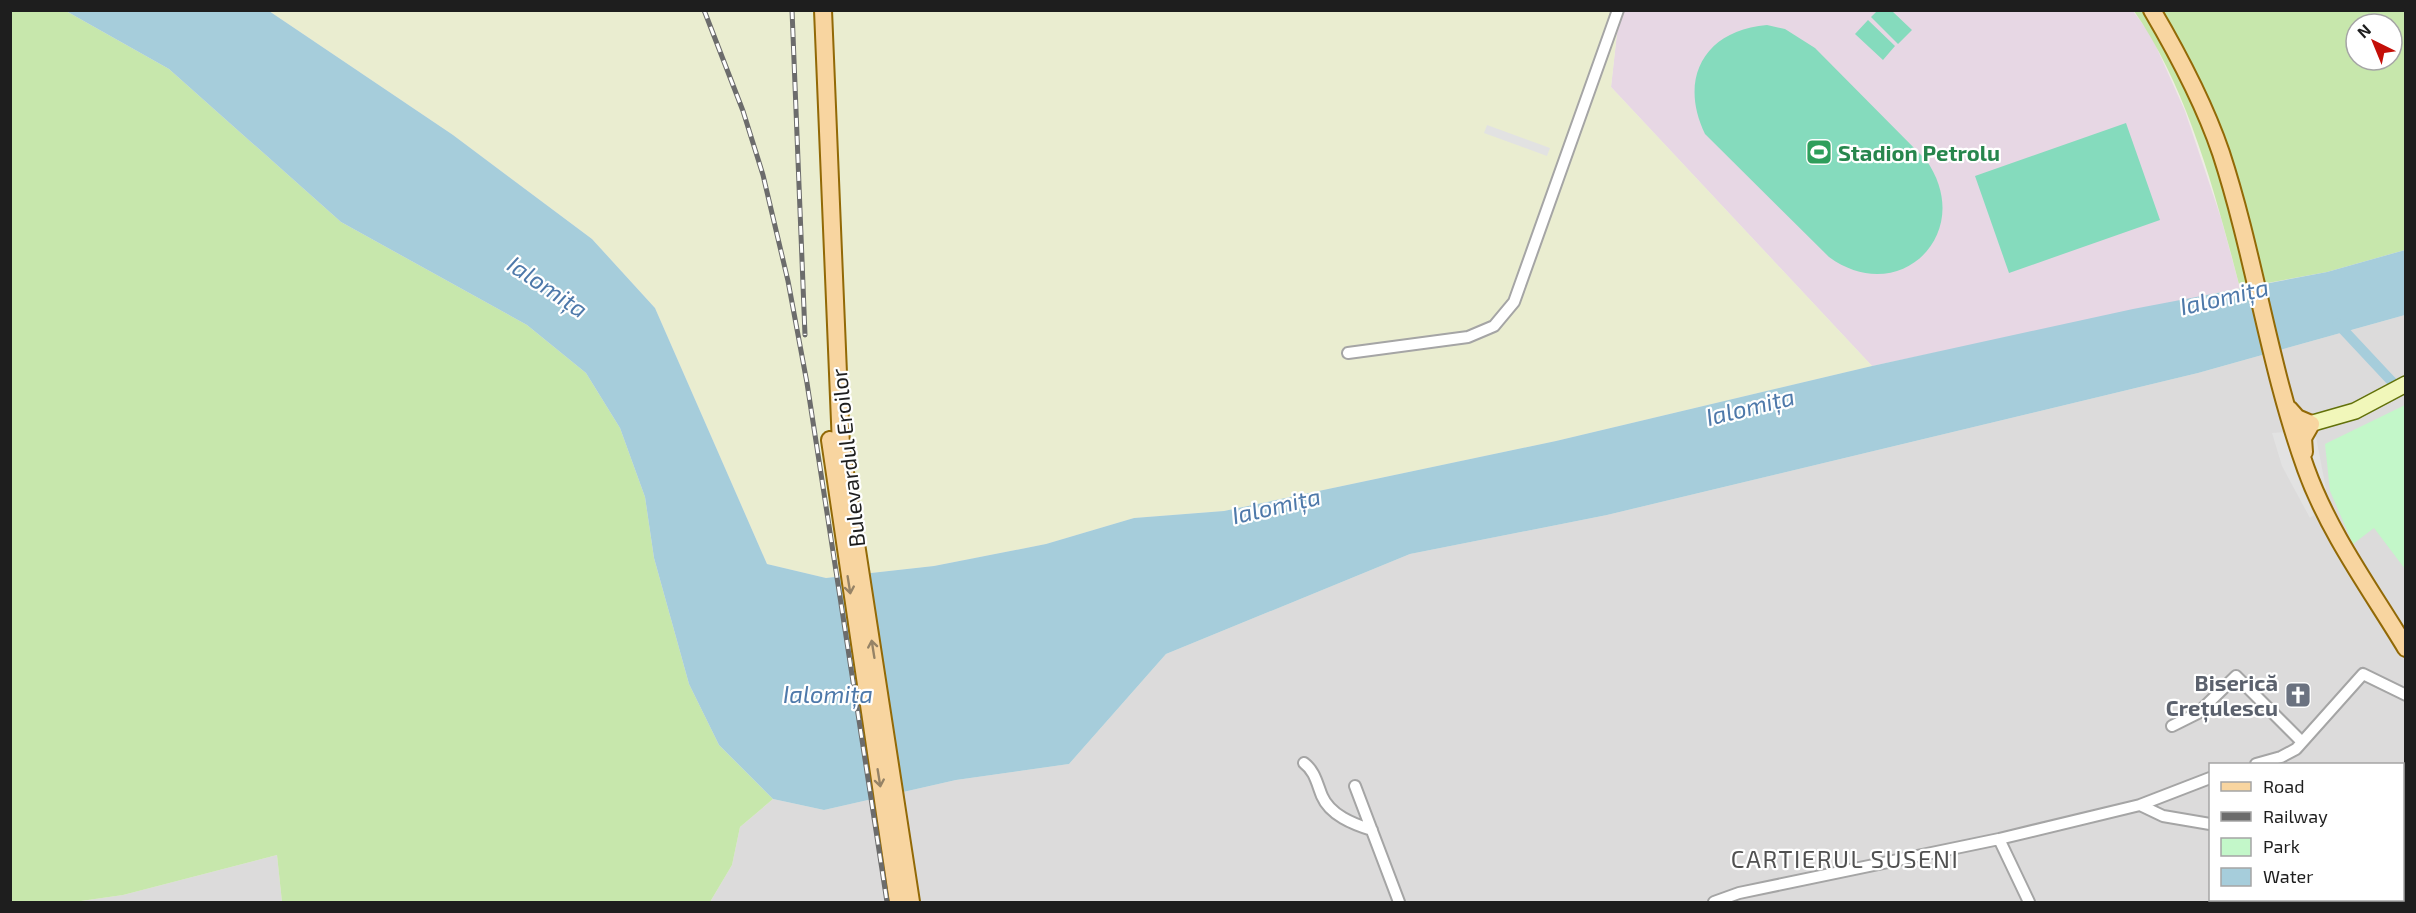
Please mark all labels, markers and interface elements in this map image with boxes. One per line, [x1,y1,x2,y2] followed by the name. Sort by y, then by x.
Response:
[2344,12,2404,72] north arrow
[2353,20,2374,42] text: N
[1804,137,1834,167] sports icon: Stadion Petrolu
[1838,139,2000,165] place label: Stadion Petrolu
[501,249,594,325] water label: Ialomița
[2177,272,2272,322] water label: Ialomița
[825,367,869,549] street label: Bulevardul Eroilor
[1703,381,1798,433] water label: Ialomița
[1229,481,1324,531] water label: Ialomița
[844,575,855,595] one-way arrow
[868,640,879,660] one-way arrow
[2166,669,2278,723] place label: Biserică Crețulescu
[783,679,873,710] water label: Ialomița
[2283,680,2313,710] church icon: Biserică Crețulescu
[2209,763,2404,901] legend
[873,768,884,788] one-way arrow
[2263,775,2304,797] text: Road
[2263,805,2328,827] text: Railway
[2263,835,2300,857] text: Park
[1731,844,1959,873] district label: CARTIERUL SUSENI
[2263,865,2313,887] text: Water

